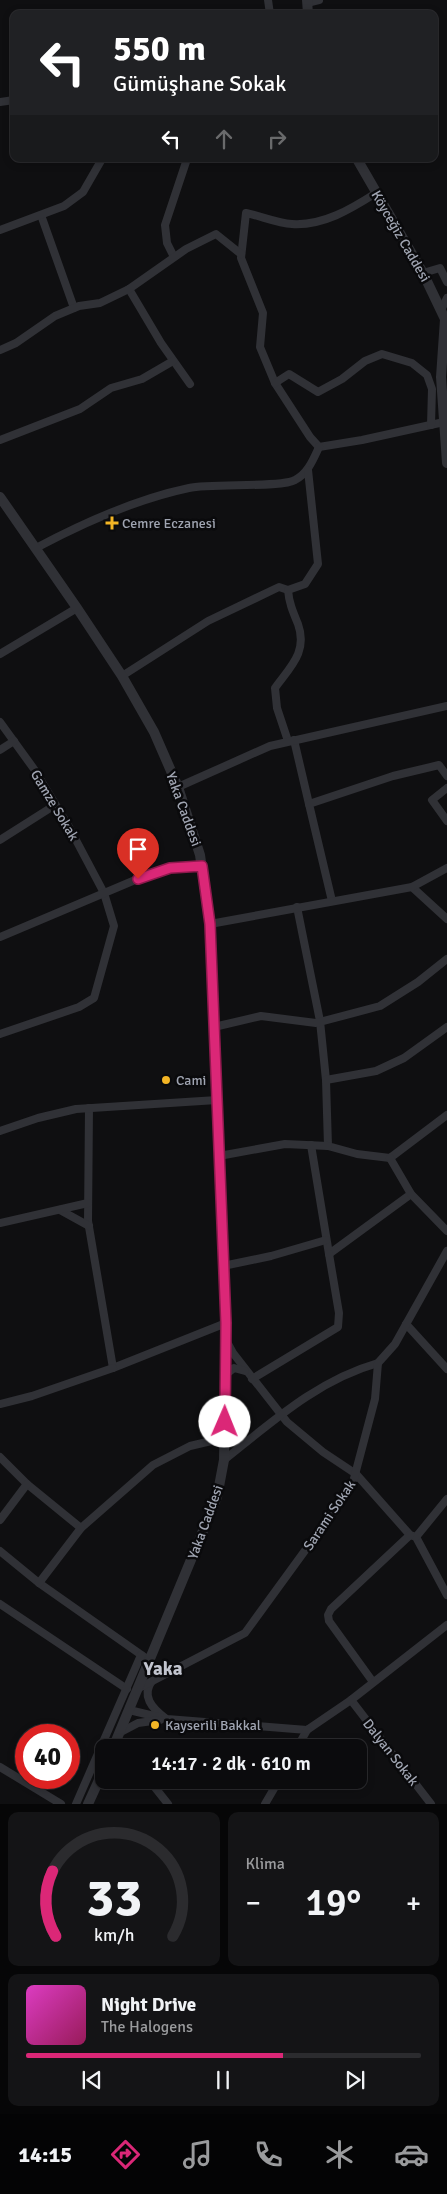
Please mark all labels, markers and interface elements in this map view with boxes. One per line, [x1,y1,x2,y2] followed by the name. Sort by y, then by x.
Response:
[113,27,206,70] text: 550 m
[30,30,95,95] icon: left
[113,70,286,97] text: Gümüşhane Sokak
[157,125,185,153] icon: left
[210,125,238,153] icon: ahead
[263,125,291,153] icon: right
[368,187,434,285] street label: Köyceğiz Caddesi
[122,515,216,532] place label: Cemre Eczanesi
[106,517,118,529] marker: Cemre Eczanesi
[27,767,82,844] street label: Gamze Sokak
[162,770,205,849] street label: Yaka Caddesi
[117,828,159,879] pin
[124,835,152,863] icon: arrive
[176,1072,206,1089] place label: Cami
[160,1074,172,1086] marker: Cami
[198,1395,250,1447] position arrow
[300,1477,359,1554] street label: Sarami Sokak
[184,1483,227,1562] street label: Yaka Caddesi
[143,1657,183,1681] district label: Yaka
[359,1715,422,1789] street label: Dalyan Sokak
[165,1717,261,1734] place label: Kayserili Bakkal
[149,1719,161,1731] marker: Kayserili Bakkal
[15,1724,80,1789] speed limit sign: 40
[151,1752,311,1776] text: 14:17 · 2 dk · 610 m
[246,1854,285,1874] text: Klima
[86,1866,142,1930] text: 33
[305,1879,361,1926] text: 19°
[246,1886,261,1920] text: −
[406,1886,421,1920] text: +
[94,1924,134,1946] text: km/h
[101,1993,196,2017] text: Night Drive
[101,2017,193,2037] text: The Halogens
[78,2066,106,2094] icon: previous
[209,2066,237,2094] icon: pause
[341,2066,369,2094] icon: next
[108,2137,143,2172] icon: directions
[180,2137,215,2172] icon: music
[251,2137,286,2172] icon: phone
[322,2137,357,2172] icon: climate
[394,2137,429,2172] icon: car
[18,2141,72,2168] text: 14:15

